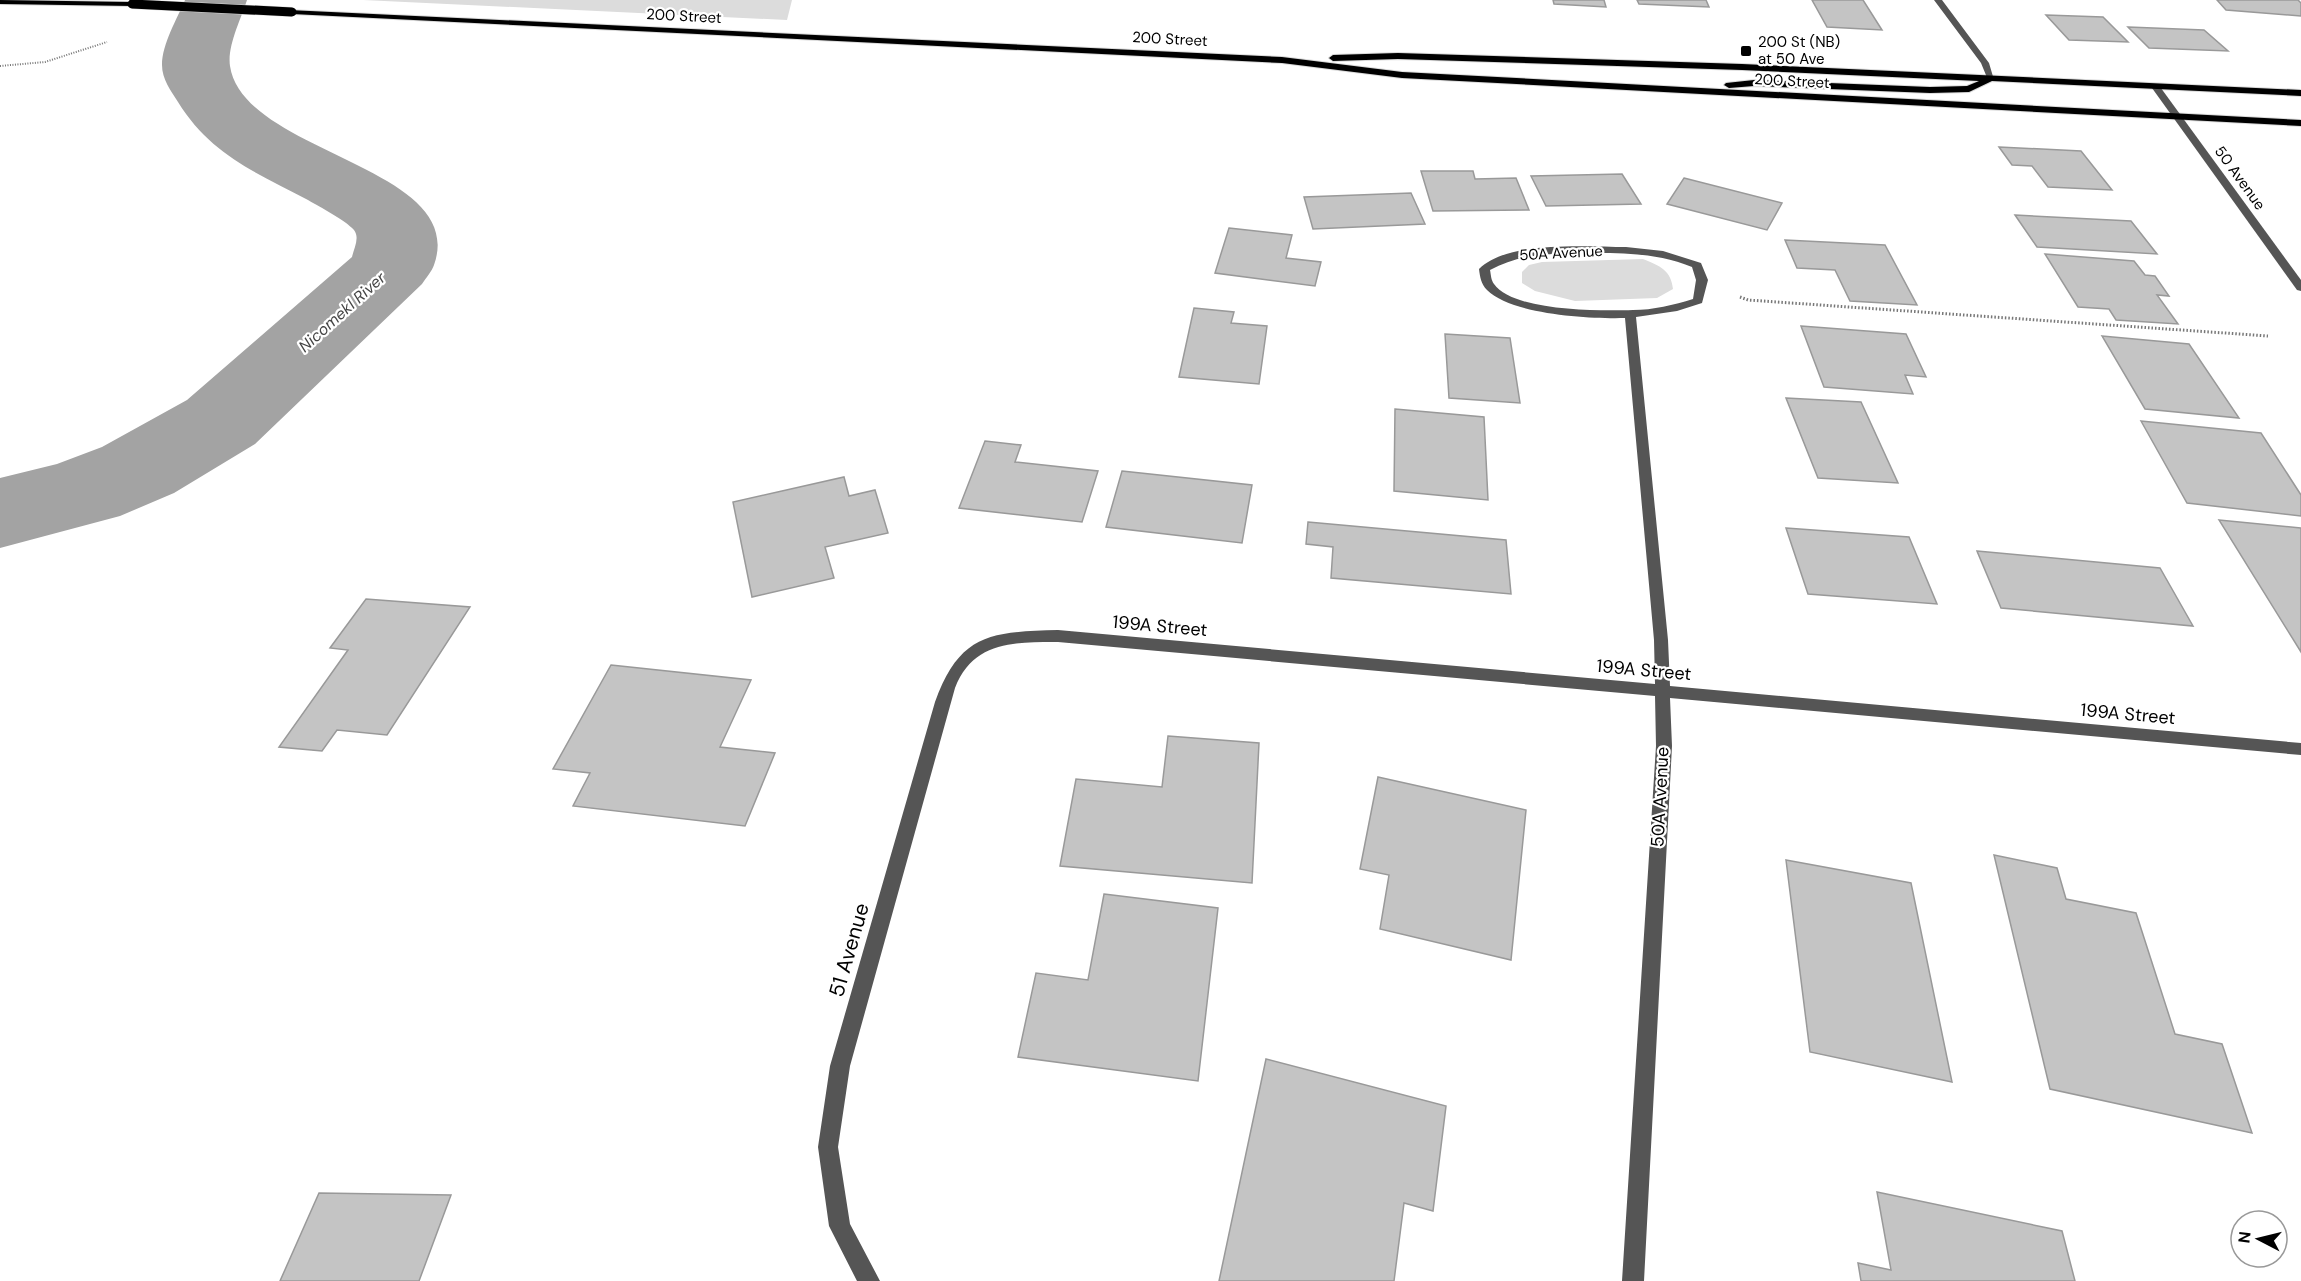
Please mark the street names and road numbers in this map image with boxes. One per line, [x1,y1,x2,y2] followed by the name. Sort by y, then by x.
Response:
[646,4,722,28] street label: 200 Street
[1132,27,1208,51] street label: 200 Street
[1754,69,1830,93] street label: 200 Street
[2210,142,2270,214] street label: 50 Avenue
[1519,241,1603,265] street label: 50A Avenue
[1112,610,1208,642] street label: 199A Street
[1596,654,1692,686] street label: 199A Street
[2080,698,2176,730] street label: 199A Street
[1645,746,1675,848] street label: 50A Avenue
[822,900,876,1000] street label: 51 Avenue

